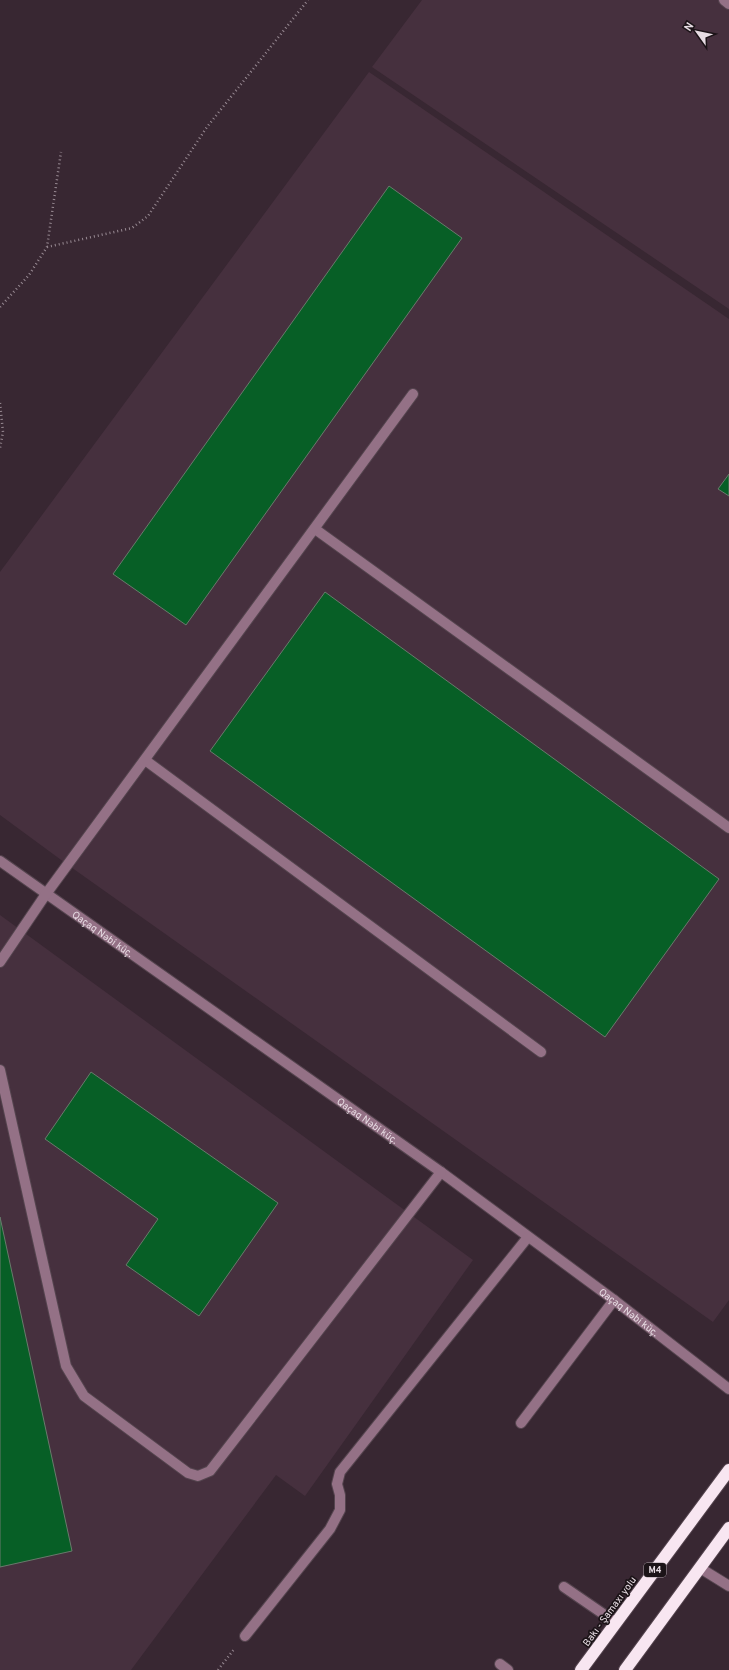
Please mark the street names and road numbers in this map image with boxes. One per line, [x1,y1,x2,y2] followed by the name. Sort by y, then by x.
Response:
[69,909,135,961] street label: Qaçaq Nəbi küç.
[334,1095,400,1148] street label: Qaçaq Nəbi küç.
[596,1286,661,1340] street label: Qaçaq Nəbi küç.
[644,1563,666,1577] road number: M4
[581,1574,640,1649] street label: Bakı - Şamaxı yolu

